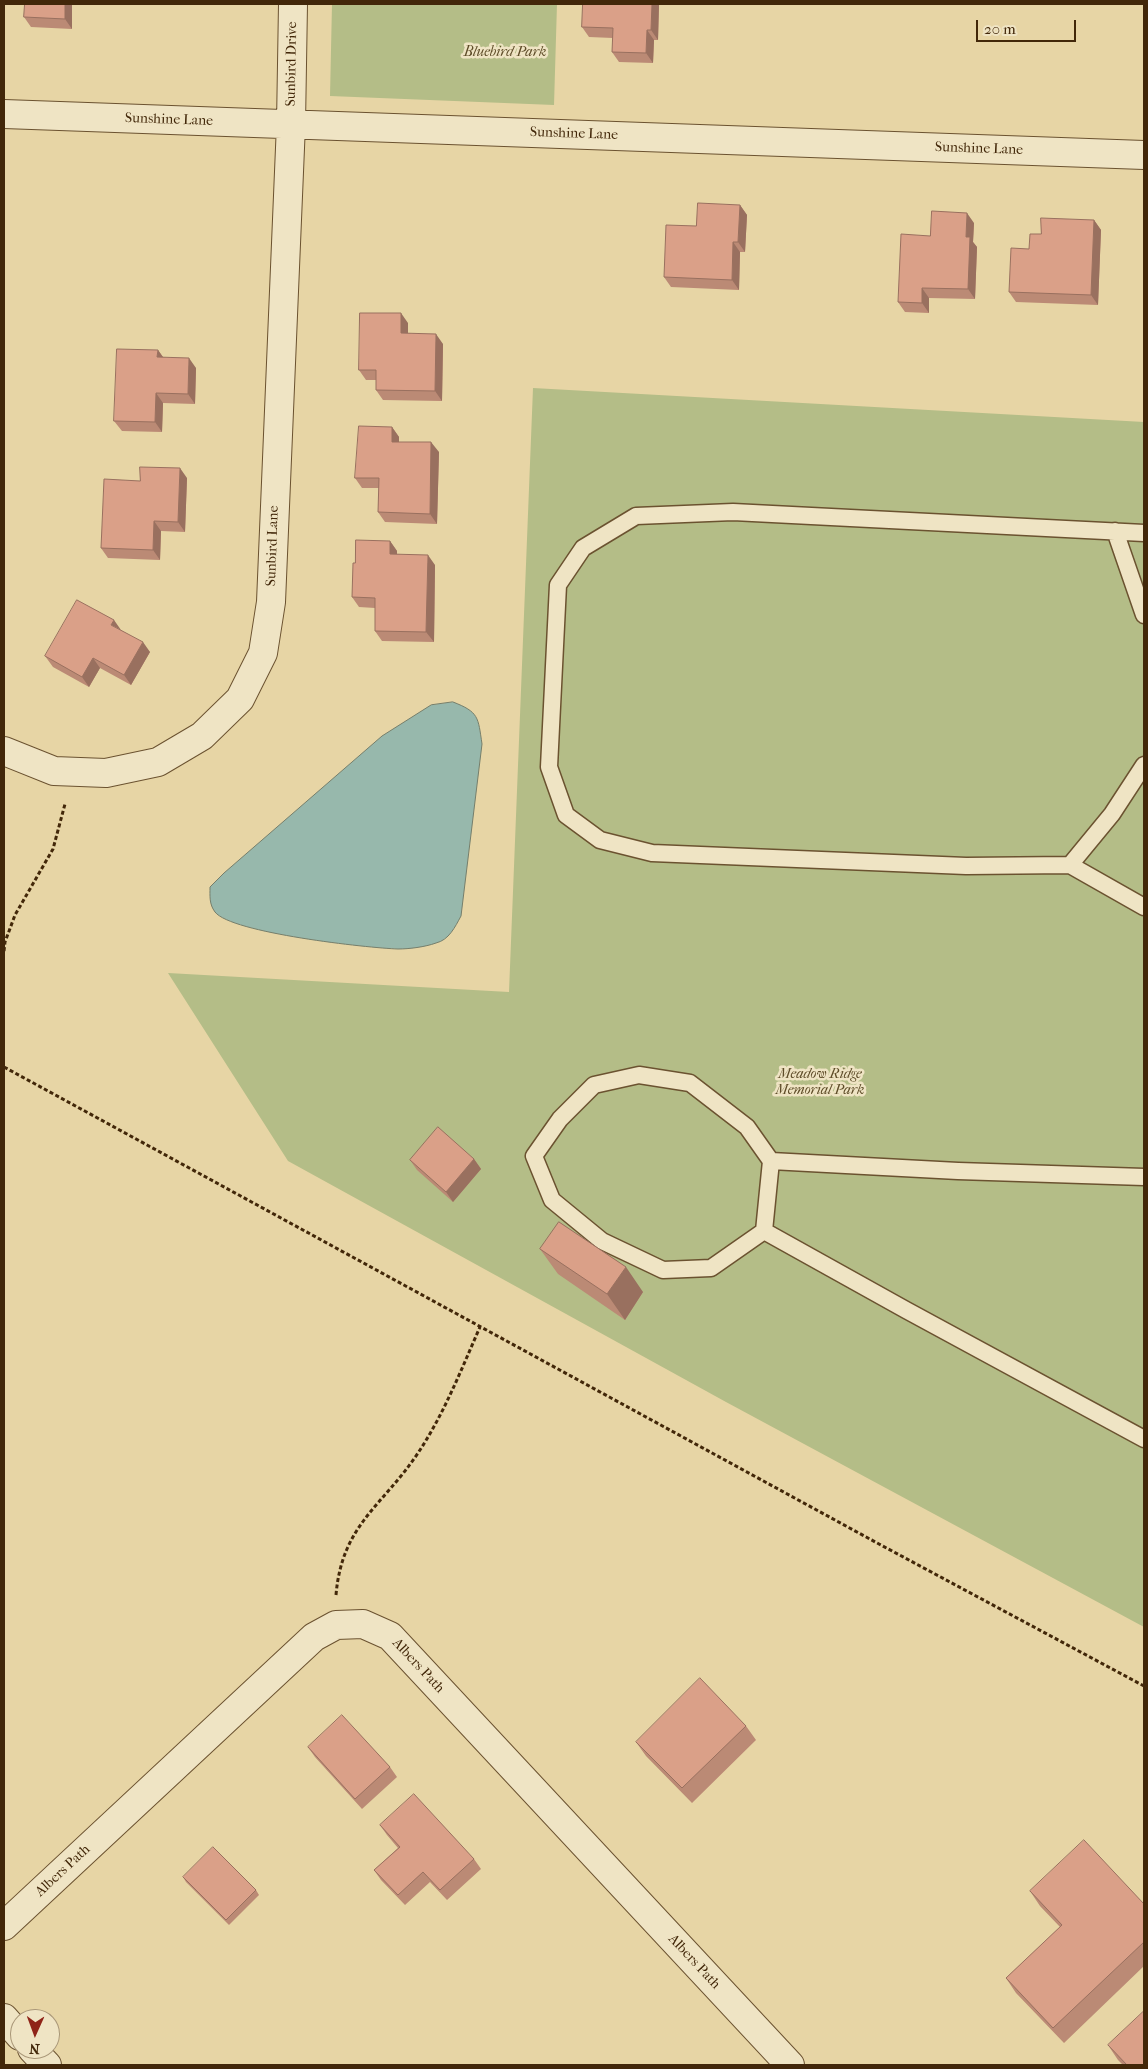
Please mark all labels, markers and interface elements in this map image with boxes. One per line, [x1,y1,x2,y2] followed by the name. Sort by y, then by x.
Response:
[978,10,1078,42] scale bar
[984,20,1016,38] text: 20 m
[283,21,301,107] street label: Sunbird Drive
[464,45,546,61] park label: Bluebird Park
[125,110,213,130] street label: Sunshine Lane
[530,124,618,144] street label: Sunshine Lane
[935,139,1023,159] street label: Sunshine Lane
[263,505,283,587] street label: Sunbird Lane
[776,1067,864,1100] park label: Meadow Ridge Memorial Park
[388,1635,448,1697] street label: Albers Path
[32,1841,94,1901] street label: Albers Path
[664,1931,724,1993] street label: Albers Path
[10,2009,60,2059] north arrow
[29,2040,40,2057] text: N

